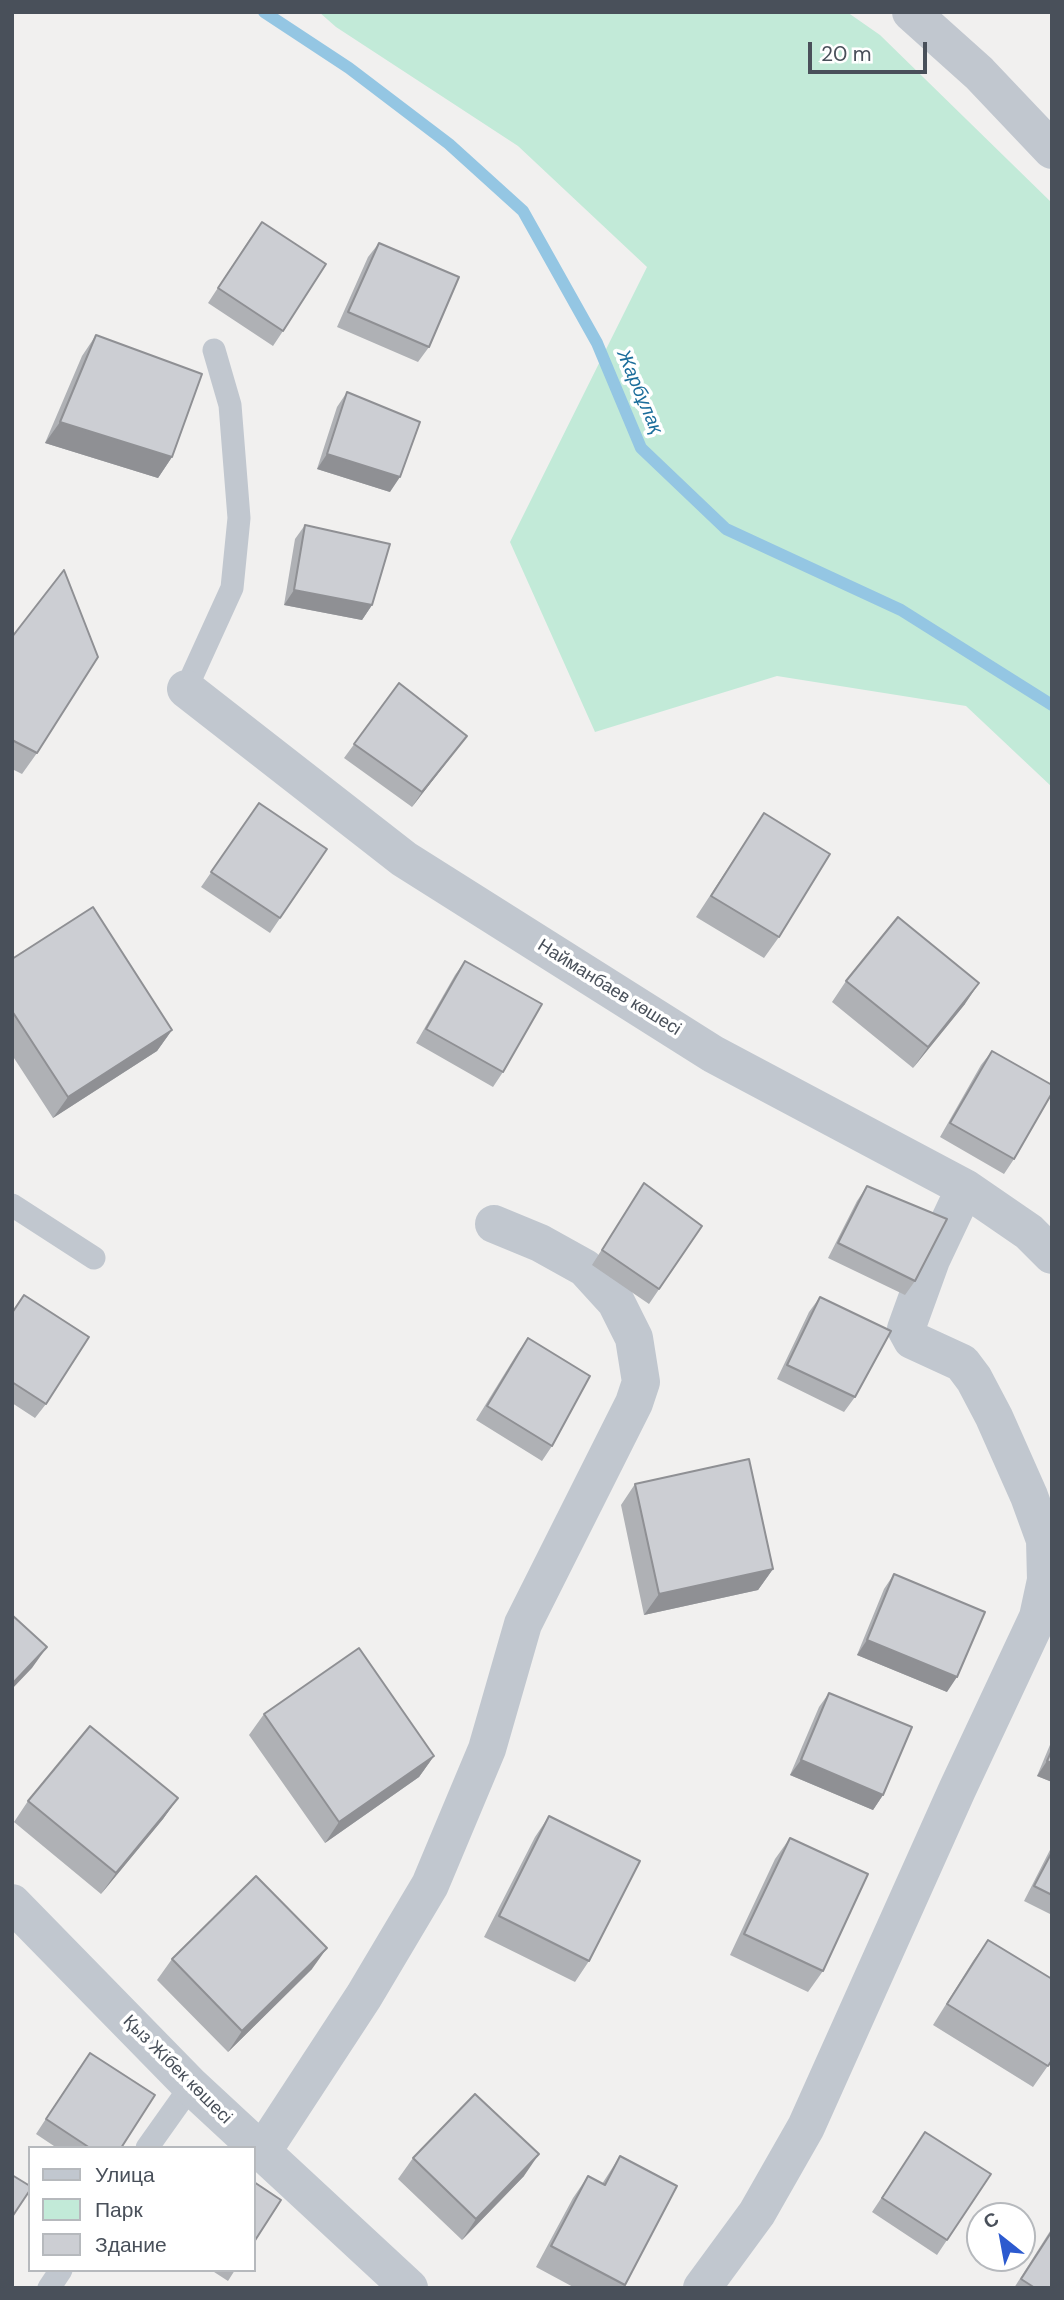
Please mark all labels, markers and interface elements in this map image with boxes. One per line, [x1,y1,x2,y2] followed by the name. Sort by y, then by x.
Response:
[812,28,931,72] scale bar
[821,40,872,68] text: 20 m
[611,347,667,437] water label: Жарбұлақ
[533,935,685,1041] street label: Найманбаев көшесі
[118,2011,236,2129] street label: Қыз Жібек көшесі
[28,2146,256,2272] legend
[95,2161,155,2189] text: Улица
[95,2196,143,2224] text: Парк
[966,2202,1036,2272] north arrow
[979,2206,1003,2235] text: С
[95,2231,167,2259] text: Здание

